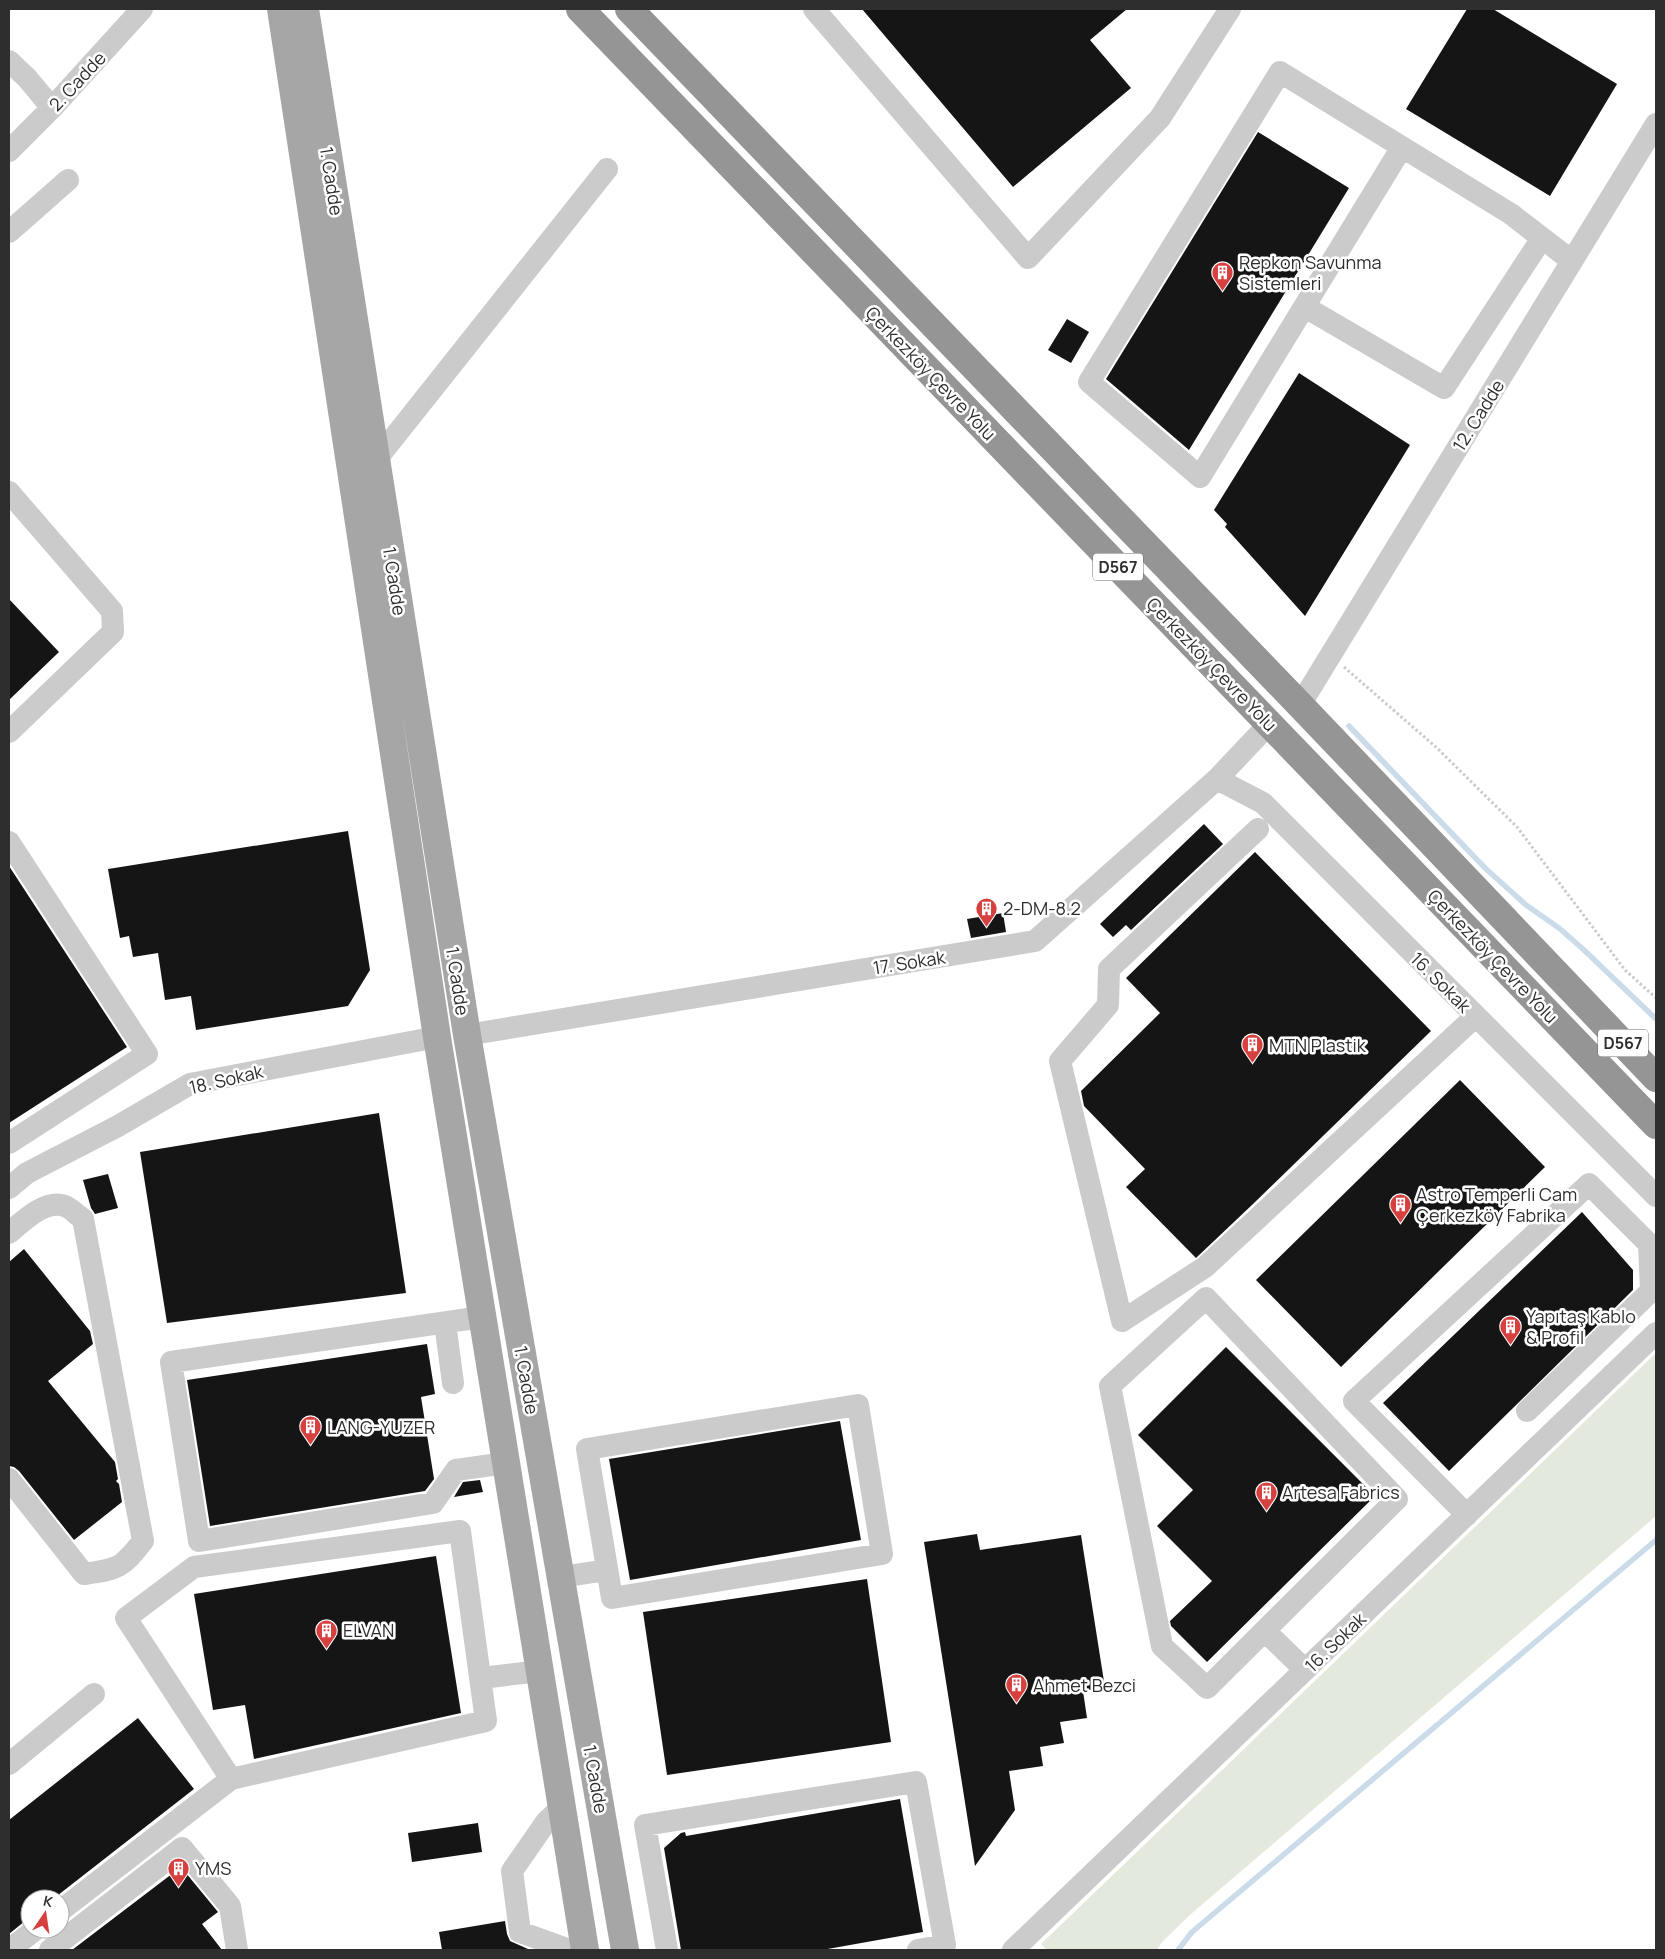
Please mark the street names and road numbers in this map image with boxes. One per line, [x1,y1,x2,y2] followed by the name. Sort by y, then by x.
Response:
[43,46,111,116] street label: 2. Cadde
[315,145,349,217] street label: 1. Cadde
[861,301,1001,445] street label: Çerkezköy Çevre Yolu
[1447,375,1509,455] street label: 12. Cadde
[378,545,412,617] street label: 1. Cadde
[1093,554,1143,580] road number: D567
[1142,592,1282,736] street label: Çerkezköy Çevre Yolu
[1423,884,1563,1028] street label: Çerkezköy Çevre Yolu
[871,944,948,980] street label: 17. Sokak
[441,945,475,1017] street label: 1. Cadde
[1406,947,1477,1018] street label: 16. Sokak
[1598,1030,1648,1056] road number: D567
[187,1059,266,1099] street label: 18. Sokak
[509,1344,545,1416] street label: 1. Cadde
[1299,1606,1371,1677] street label: 16. Sokak
[578,1743,614,1815] street label: 1. Cadde

